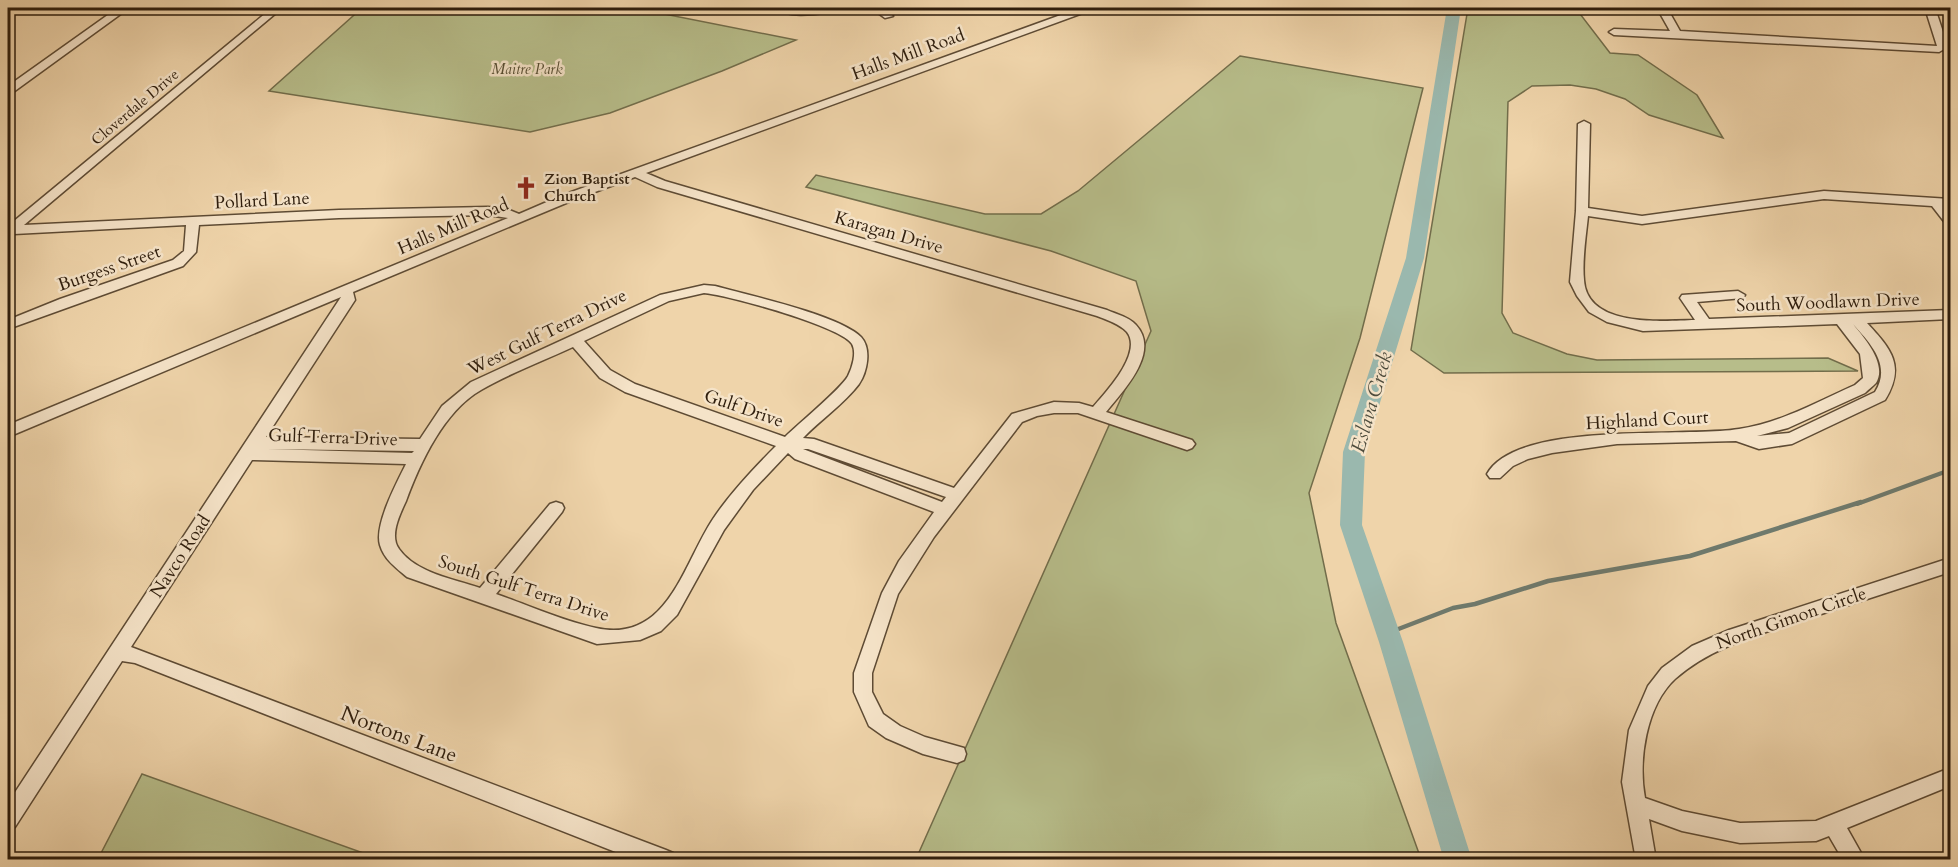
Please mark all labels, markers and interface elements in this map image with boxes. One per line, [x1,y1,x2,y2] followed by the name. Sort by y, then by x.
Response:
[848,22,968,86] street label: Halls Mill Road
[491,59,563,79] park label: Maitre Park
[87,64,183,150] street label: Cloverdale Drive
[544,169,630,206] place label: Zion Baptist Church
[513,175,539,201] church icon: Zion Baptist Church
[214,186,310,215] street label: Pollard Lane
[394,192,513,261] street label: Halls Mill Road
[832,205,946,260] street label: Karagan Drive
[54,239,164,298] street label: Burgess Street
[463,283,631,382] street label: West Gulf Terra Drive
[1736,287,1920,318] street label: South Woodlawn Drive
[1344,349,1399,456] water label: Eslava Creek
[701,383,787,434] street label: Gulf Drive
[1585,405,1709,436] street label: Highland Court
[268,423,398,452] street label: Gulf Terra Drive
[144,509,217,603] street label: Navco Road
[435,549,613,628] street label: South Gulf Terra Drive
[1713,581,1870,656] street label: North Gimon Circle
[336,699,461,770] street label: Nortons Lane

